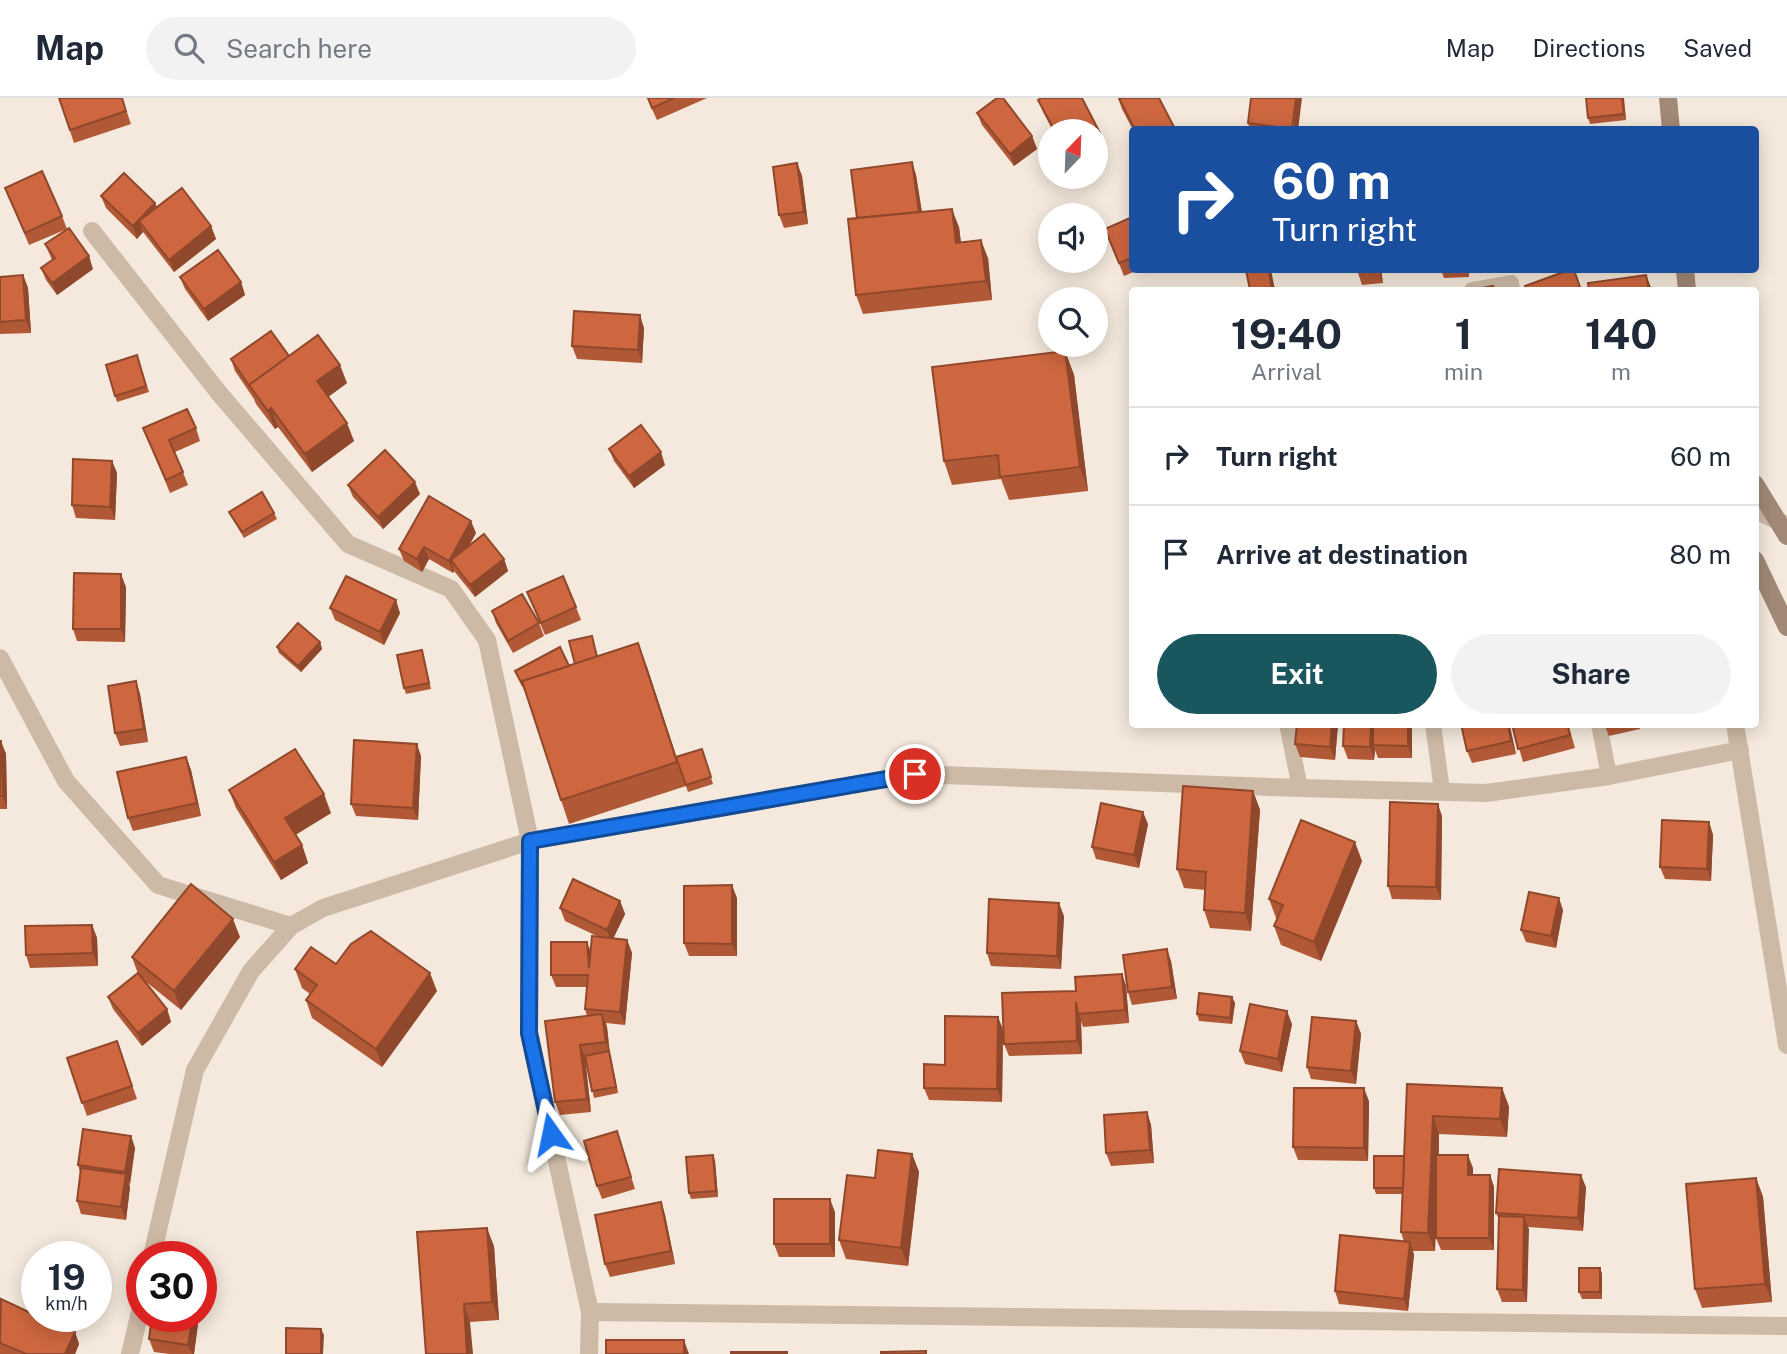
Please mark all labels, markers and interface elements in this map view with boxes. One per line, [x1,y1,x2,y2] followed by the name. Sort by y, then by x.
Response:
[146,17,636,80] search box
[35,29,104,67] text: Map
[170,29,208,67] icon: search
[226,33,372,64] text: Search here
[1446,34,1495,62] text: Map
[1533,34,1645,62] text: Directions
[1683,34,1752,62] text: Saved
[1038,119,1108,189] north arrow
[1038,119,1108,357] map controls
[1272,152,1391,210] text: 60 m
[1157,154,1248,245] icon: right
[1038,203,1108,273] button: sound
[1272,211,1417,248] text: Turn right
[1038,287,1108,357] button: search
[1231,309,1342,358] text: 19:40
[1454,309,1472,358] text: 1
[1585,309,1657,358] text: 140
[1251,358,1322,385] text: Arrival
[1444,358,1483,385] text: min
[1611,358,1631,385] text: m
[1157,437,1195,475] icon: right
[1216,441,1338,472] text: Turn right
[1670,441,1731,472] text: 60 m
[1157,535,1195,573] icon: arrive
[1216,539,1468,570] text: Arrive at destination
[1670,539,1731,570] text: 80 m
[1157,634,1437,714] button: Exit
[1451,634,1731,714] button: Share
[885,744,945,804] pin
[896,755,934,793] icon: arrive
[514,1097,588,1171] position arrow
[126,1241,217,1332] speed limit sign: 30
[47,1257,86,1298] text: 19
[45,1293,88,1314] text: km/h

